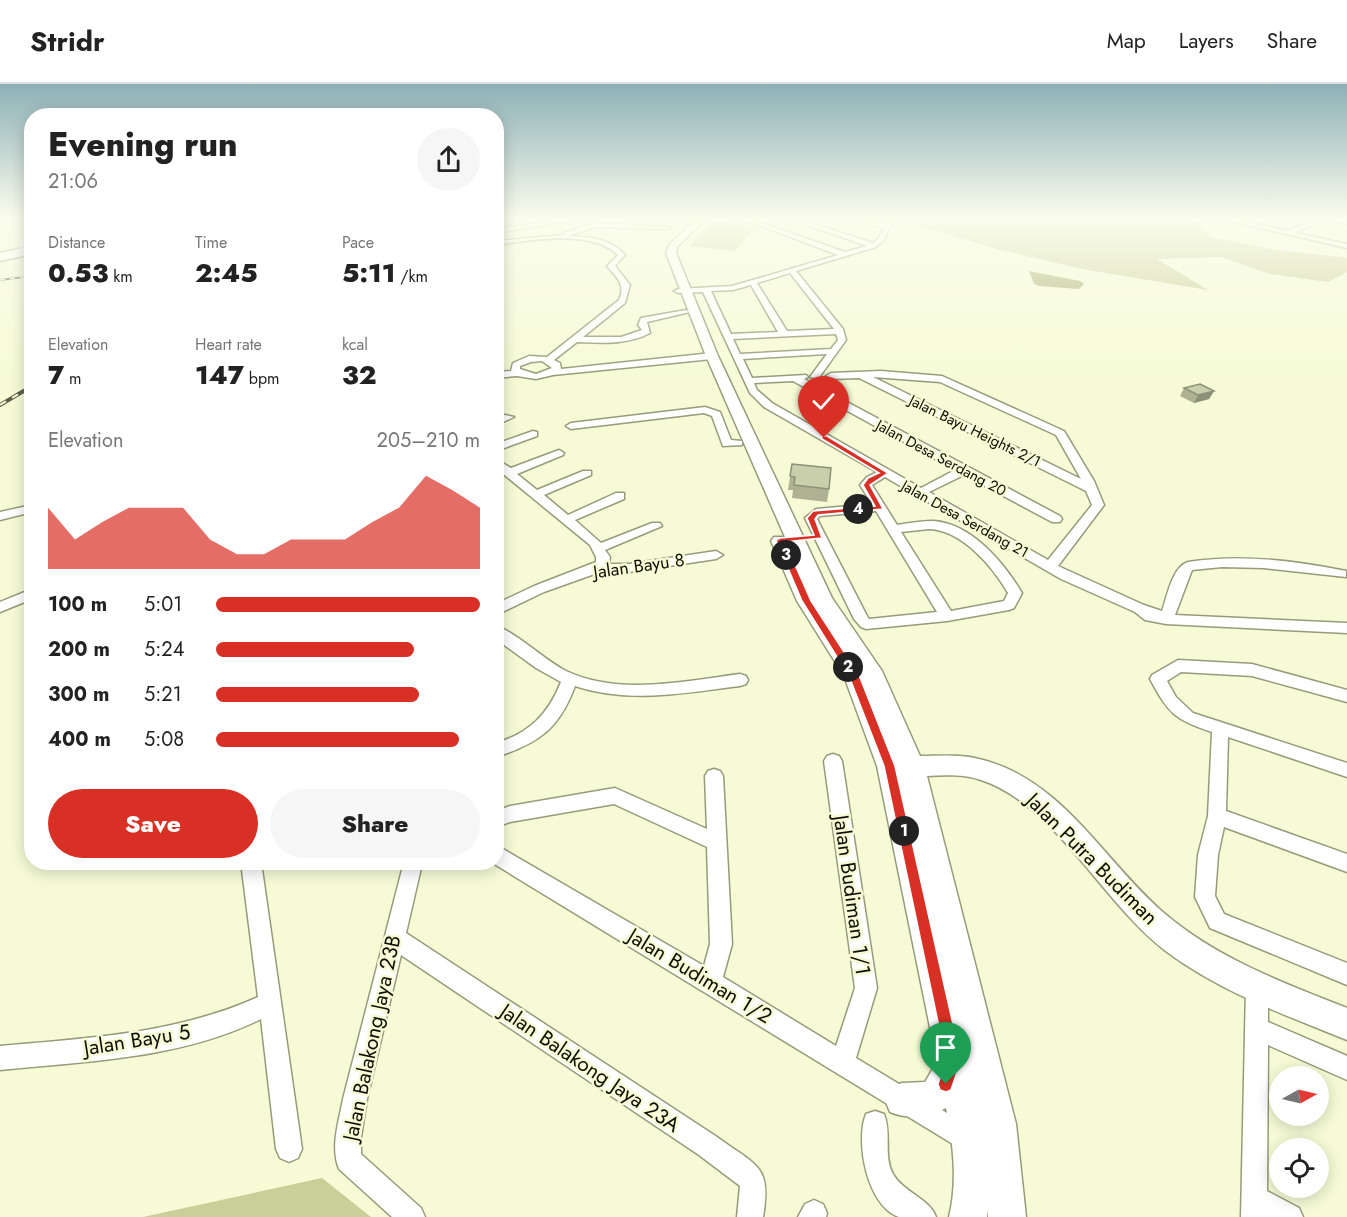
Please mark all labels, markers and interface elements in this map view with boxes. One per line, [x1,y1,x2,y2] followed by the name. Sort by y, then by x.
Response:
[30,21,104,62] text: Stridr
[1107,26,1146,56] text: Map
[1179,26,1234,56] text: Layers
[1267,26,1317,56] text: Share
[48,121,238,168] text: Evening run
[417,128,480,191] button: share
[48,167,98,196] text: 21:06
[48,231,105,254] text: Distance
[195,231,227,254] text: Time
[342,231,374,254] text: Pace
[48,254,108,292] text: 0.53
[195,254,258,292] text: 2:45
[342,254,395,292] text: 5:11
[108,265,133,288] text: km
[395,265,428,288] text: /km
[48,333,108,356] text: Elevation
[195,333,262,356] text: Heart rate
[342,333,368,356] text: kcal
[48,356,64,394] text: 7
[195,356,244,394] text: 147
[342,356,376,394] text: 32
[64,367,82,390] text: m
[244,367,280,390] text: bpm
[798,376,849,438] pin
[807,385,840,418] icon: check
[904,389,1045,473] street label: Jalan Bayu Heights 2/1
[870,413,1010,502] street label: Jalan Desa Serdang 20
[48,426,123,455] text: Elevation
[377,426,480,455] text: 205–210 m
[896,474,1033,563] street label: Jalan Desa Serdang 21
[843,494,873,524] pin: 4
[852,497,864,520] text: 4
[771,540,801,570] pin: 3
[781,543,791,566] text: 3
[590,547,686,586] street label: Jalan Bayu 8
[48,590,107,619] text: 100 m
[144,590,182,619] text: 5:01
[48,635,110,664] text: 200 m
[144,635,184,664] text: 5:24
[833,652,863,682] pin: 2
[843,655,853,678] text: 2
[48,680,109,709] text: 300 m
[144,680,182,709] text: 5:21
[48,725,111,754] text: 400 m
[144,725,184,754] text: 5:08
[1017,784,1165,932] street label: Jalan Putra Budiman
[48,789,258,858] button: Save
[270,789,480,858] button: Share
[826,810,878,977] street label: Jalan Budiman 1/1
[889,816,919,846] pin: 1
[900,819,908,842] text: 1
[620,919,778,1031] street label: Jalan Budiman 1/2
[335,932,408,1147] street label: Jalan Balakong Jaya 23B
[491,995,686,1140] street label: Jalan Balakong Jaya 23A
[79,1017,192,1064] street label: Jalan Bayu 5
[920,1022,971,1084] pin
[929,1031,962,1064] icon: arrive
[1269,1066,1329,1126] north arrow
[1269,1066,1329,1198] map controls
[1269,1138,1329,1198] button: locate

